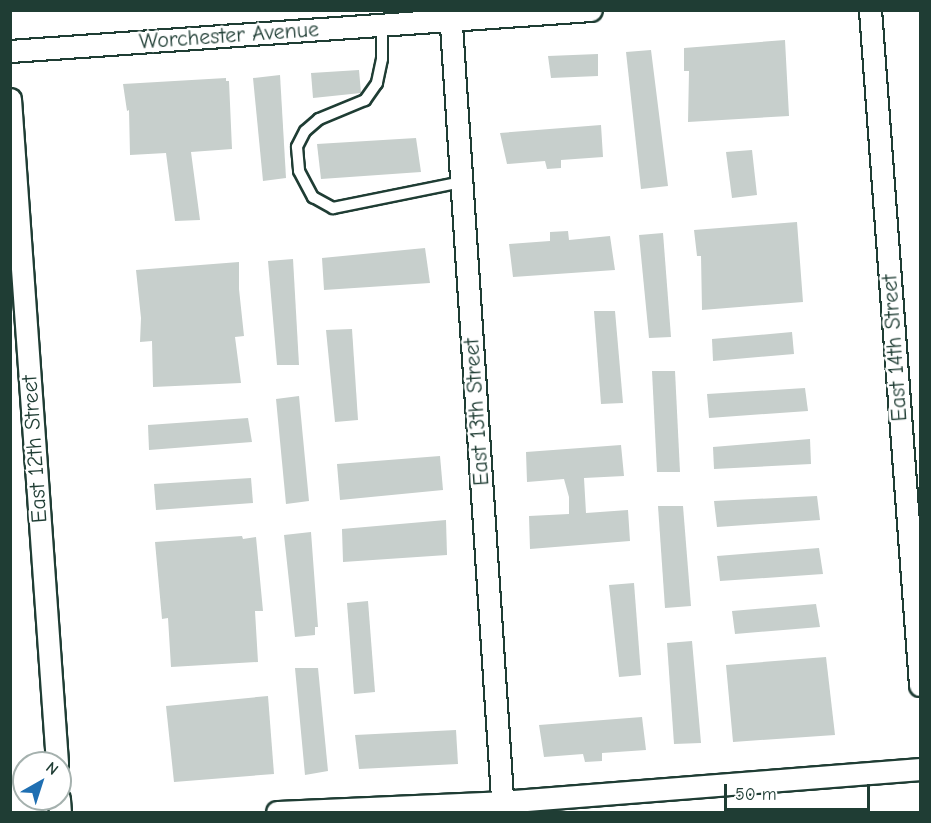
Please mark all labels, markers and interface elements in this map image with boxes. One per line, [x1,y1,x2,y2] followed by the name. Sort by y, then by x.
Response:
[138,17,320,55] street label: Worchester Avenue
[877,274,913,422] street label: East 14th Street
[459,337,495,487] street label: East 13th Street
[17,374,53,524] street label: East 12th Street
[12,751,72,811] north arrow
[42,758,62,779] text: N
[727,772,872,810] scale bar
[735,784,777,805] text: 50 m

